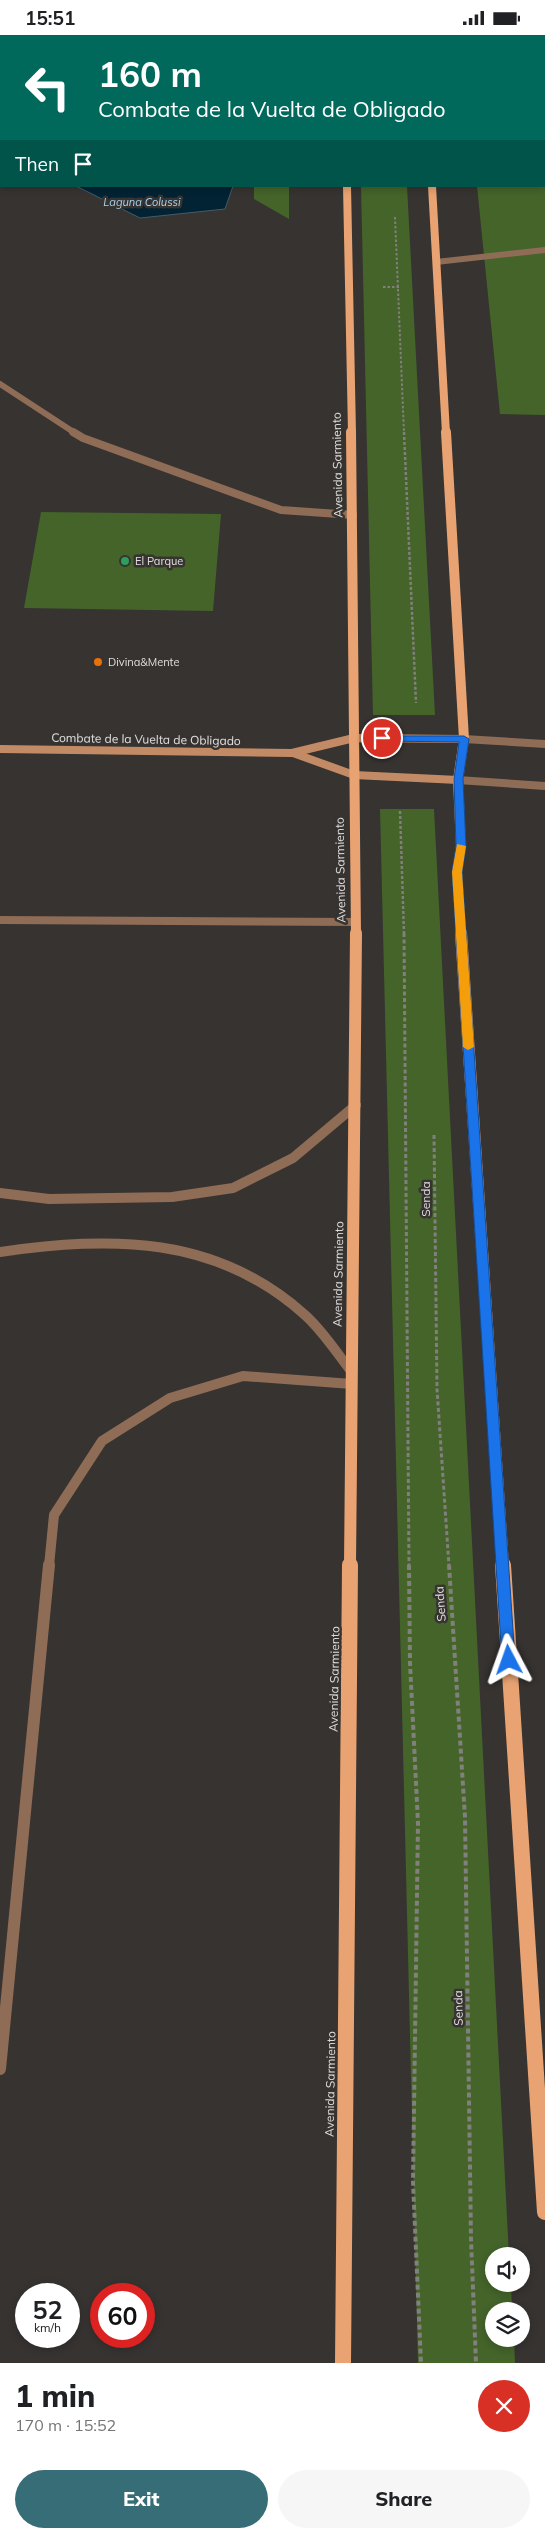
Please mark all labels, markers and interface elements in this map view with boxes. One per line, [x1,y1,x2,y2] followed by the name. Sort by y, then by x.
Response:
[25,6,75,30] text: 15:51
[98,52,202,96] text: 160 m
[15,55,80,120] icon: left
[98,95,446,123] text: Combate de la Vuelta de Obligado
[69,150,97,178] icon: arrive
[15,152,59,176] text: Then
[103,195,181,209] water label: Laguna Colussi
[329,412,345,518] street label: Avenida Sarmiento
[135,554,183,568] place label: El Parque
[119,555,131,567] marker: El Parque
[108,655,179,669] place label: Divina&Mente
[92,656,104,668] marker: Divina&Mente
[361,717,403,759] pin
[368,724,396,752] icon: arrive
[51,730,241,748] street label: Combate de la Vuelta de Obligado
[332,817,348,923] street label: Avenida Sarmiento
[418,1181,433,1217] street label: Senda
[330,1221,346,1327] street label: Avenida Sarmiento
[431,1586,449,1622] street label: Senda
[326,1626,342,1732] street label: Avenida Sarmiento
[482,1633,534,1685] position arrow
[450,1990,466,2026] street label: Senda
[322,2031,338,2137] street label: Avenida Sarmiento
[485,2247,530,2347] map controls
[485,2247,530,2292] button: sound
[90,2283,155,2348] speed limit sign: 60
[32,2294,63,2325] text: 52
[485,2302,530,2347] button: layers
[34,2320,61,2335] text: km/h
[15,2377,95,2415] text: 1 min
[478,2380,530,2432] button: close
[15,2415,116,2435] text: 170 m · 15:52
[15,2470,268,2528] button: Exit
[278,2470,530,2528] button: Share

